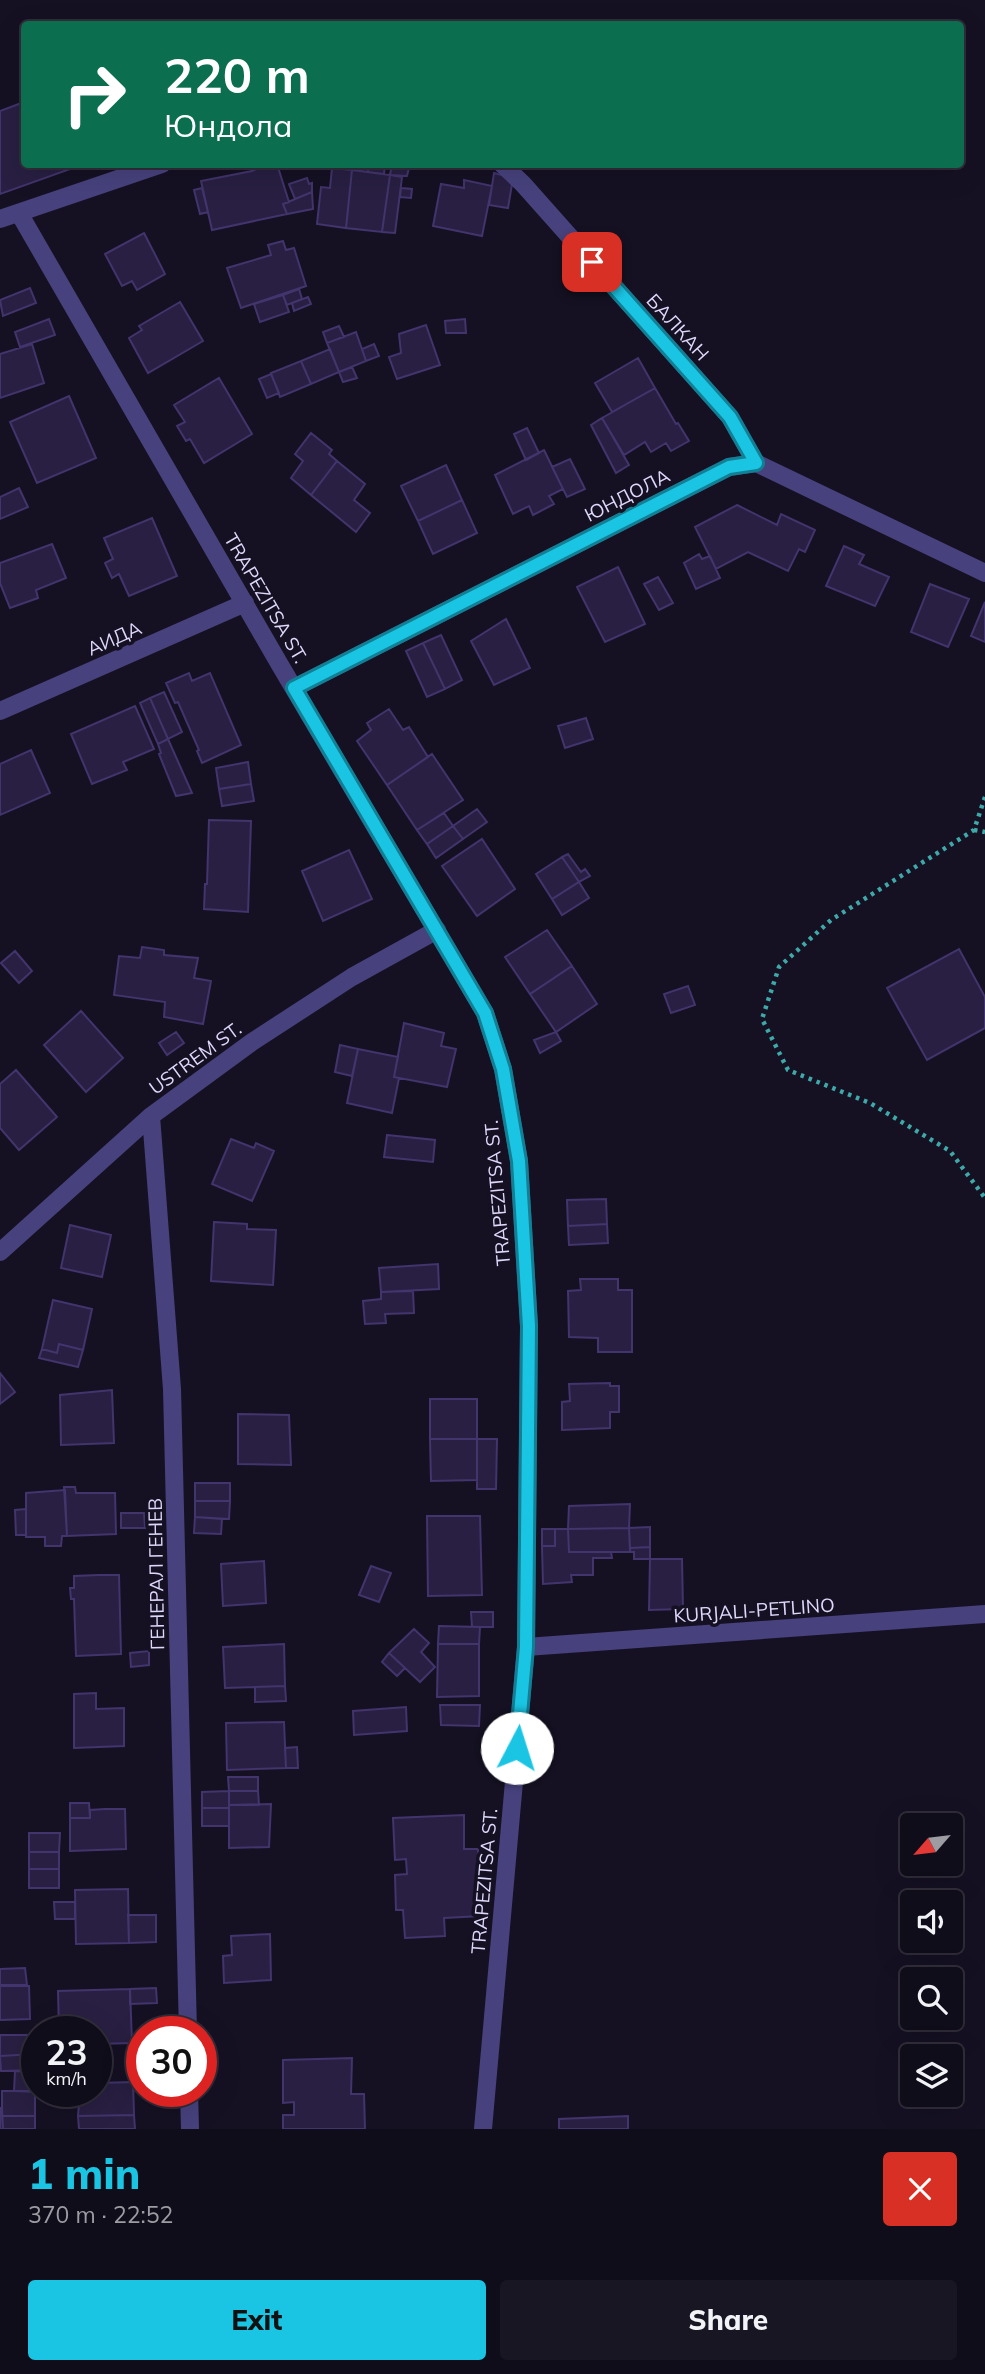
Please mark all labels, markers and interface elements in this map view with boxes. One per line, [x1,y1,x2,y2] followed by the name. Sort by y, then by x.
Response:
[164,44,310,105] text: 220 m
[49,49,140,140] icon: right
[164,105,292,145] text: Юндола
[562,232,622,292] pin
[573,243,611,281] icon: arrive
[642,289,714,365] street label: БАЛКАН
[580,463,674,527] street label: ЮНДОЛА
[219,529,313,667] street label: TRAPEZITSA ST.
[83,615,145,661] street label: АИДА
[144,1016,246,1100] street label: USTREM ST.
[479,1119,515,1267] street label: TRAPEZITSA ST.
[143,1498,169,1650] street label: ГЕНЕРАЛ ГЕНЕВ
[673,1592,835,1628] street label: KURJALI-PETLINO
[480,1711,554,1785] position arrow
[466,1807,502,1955] street label: TRAPEZITSA ST.
[900,1813,962,1876] north arrow
[900,1813,963,2107] map controls
[900,1890,963,1953] button: sound
[900,1967,963,2030] button: search
[126,2016,217,2107] speed limit sign: 30
[45,2030,88,2074] text: 23
[900,2044,963,2107] button: layers
[46,2067,87,2090] text: km/h
[28,2147,141,2200] text: 1 min
[883,2152,957,2226] button: close
[28,2200,173,2229] text: 370 m · 22:52
[28,2280,486,2360] button: Exit
[500,2280,957,2360] button: Share

